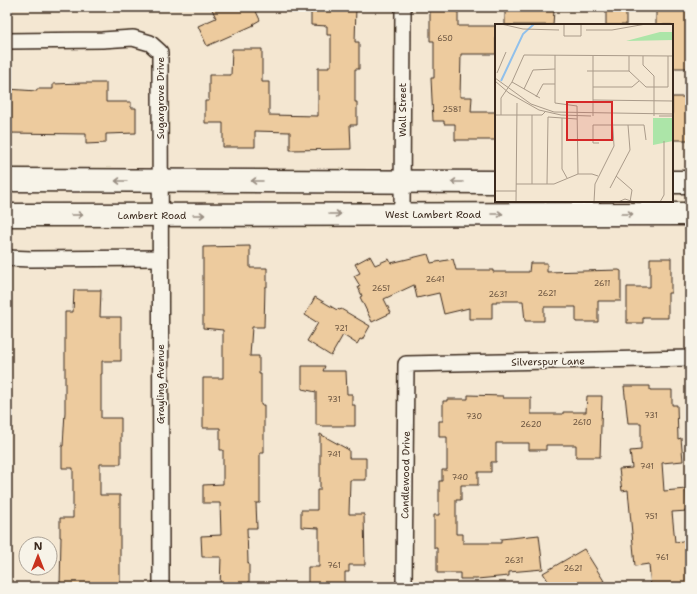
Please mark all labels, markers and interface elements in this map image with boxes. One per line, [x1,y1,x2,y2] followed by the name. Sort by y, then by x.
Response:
[495,24,673,202] inset map
[437,33,453,44] house number: 650
[154,56,167,139] street label: Sugargrove Drive
[396,83,409,137] street label: Wall Street
[443,104,461,115] house number: 2581
[115,177,128,185] one-way arrow
[251,177,264,185] one-way arrow
[451,178,464,186] one-way arrow
[385,208,482,221] street label: West Lambert Road
[118,209,187,222] street label: Lambert Road
[328,210,341,218] one-way arrow
[490,210,503,218] one-way arrow
[620,210,633,218] one-way arrow
[70,211,83,219] one-way arrow
[192,211,205,219] one-way arrow
[425,274,445,285] house number: 2641
[594,278,610,289] house number: 2611
[372,283,390,294] house number: 2651
[538,288,556,299] house number: 2621
[489,289,507,300] house number: 2631
[334,323,348,334] house number: 721
[154,344,167,424] street label: Grayling Avenue
[511,354,585,369] street label: Silverspur Lane
[327,394,341,405] house number: 731
[644,410,658,421] house number: 731
[466,411,482,422] house number: 730
[573,417,591,428] house number: 2610
[520,419,542,430] house number: 2620
[398,431,413,519] street label: Candlewood Drive
[327,449,341,460] house number: 741
[640,461,654,472] house number: 741
[452,472,468,483] house number: 740
[644,511,658,522] house number: 751
[18,536,58,576] north arrow
[34,539,43,554] text: N
[655,552,669,563] house number: 761
[505,555,523,566] house number: 2631
[327,560,341,571] house number: 761
[564,563,582,574] house number: 2621

